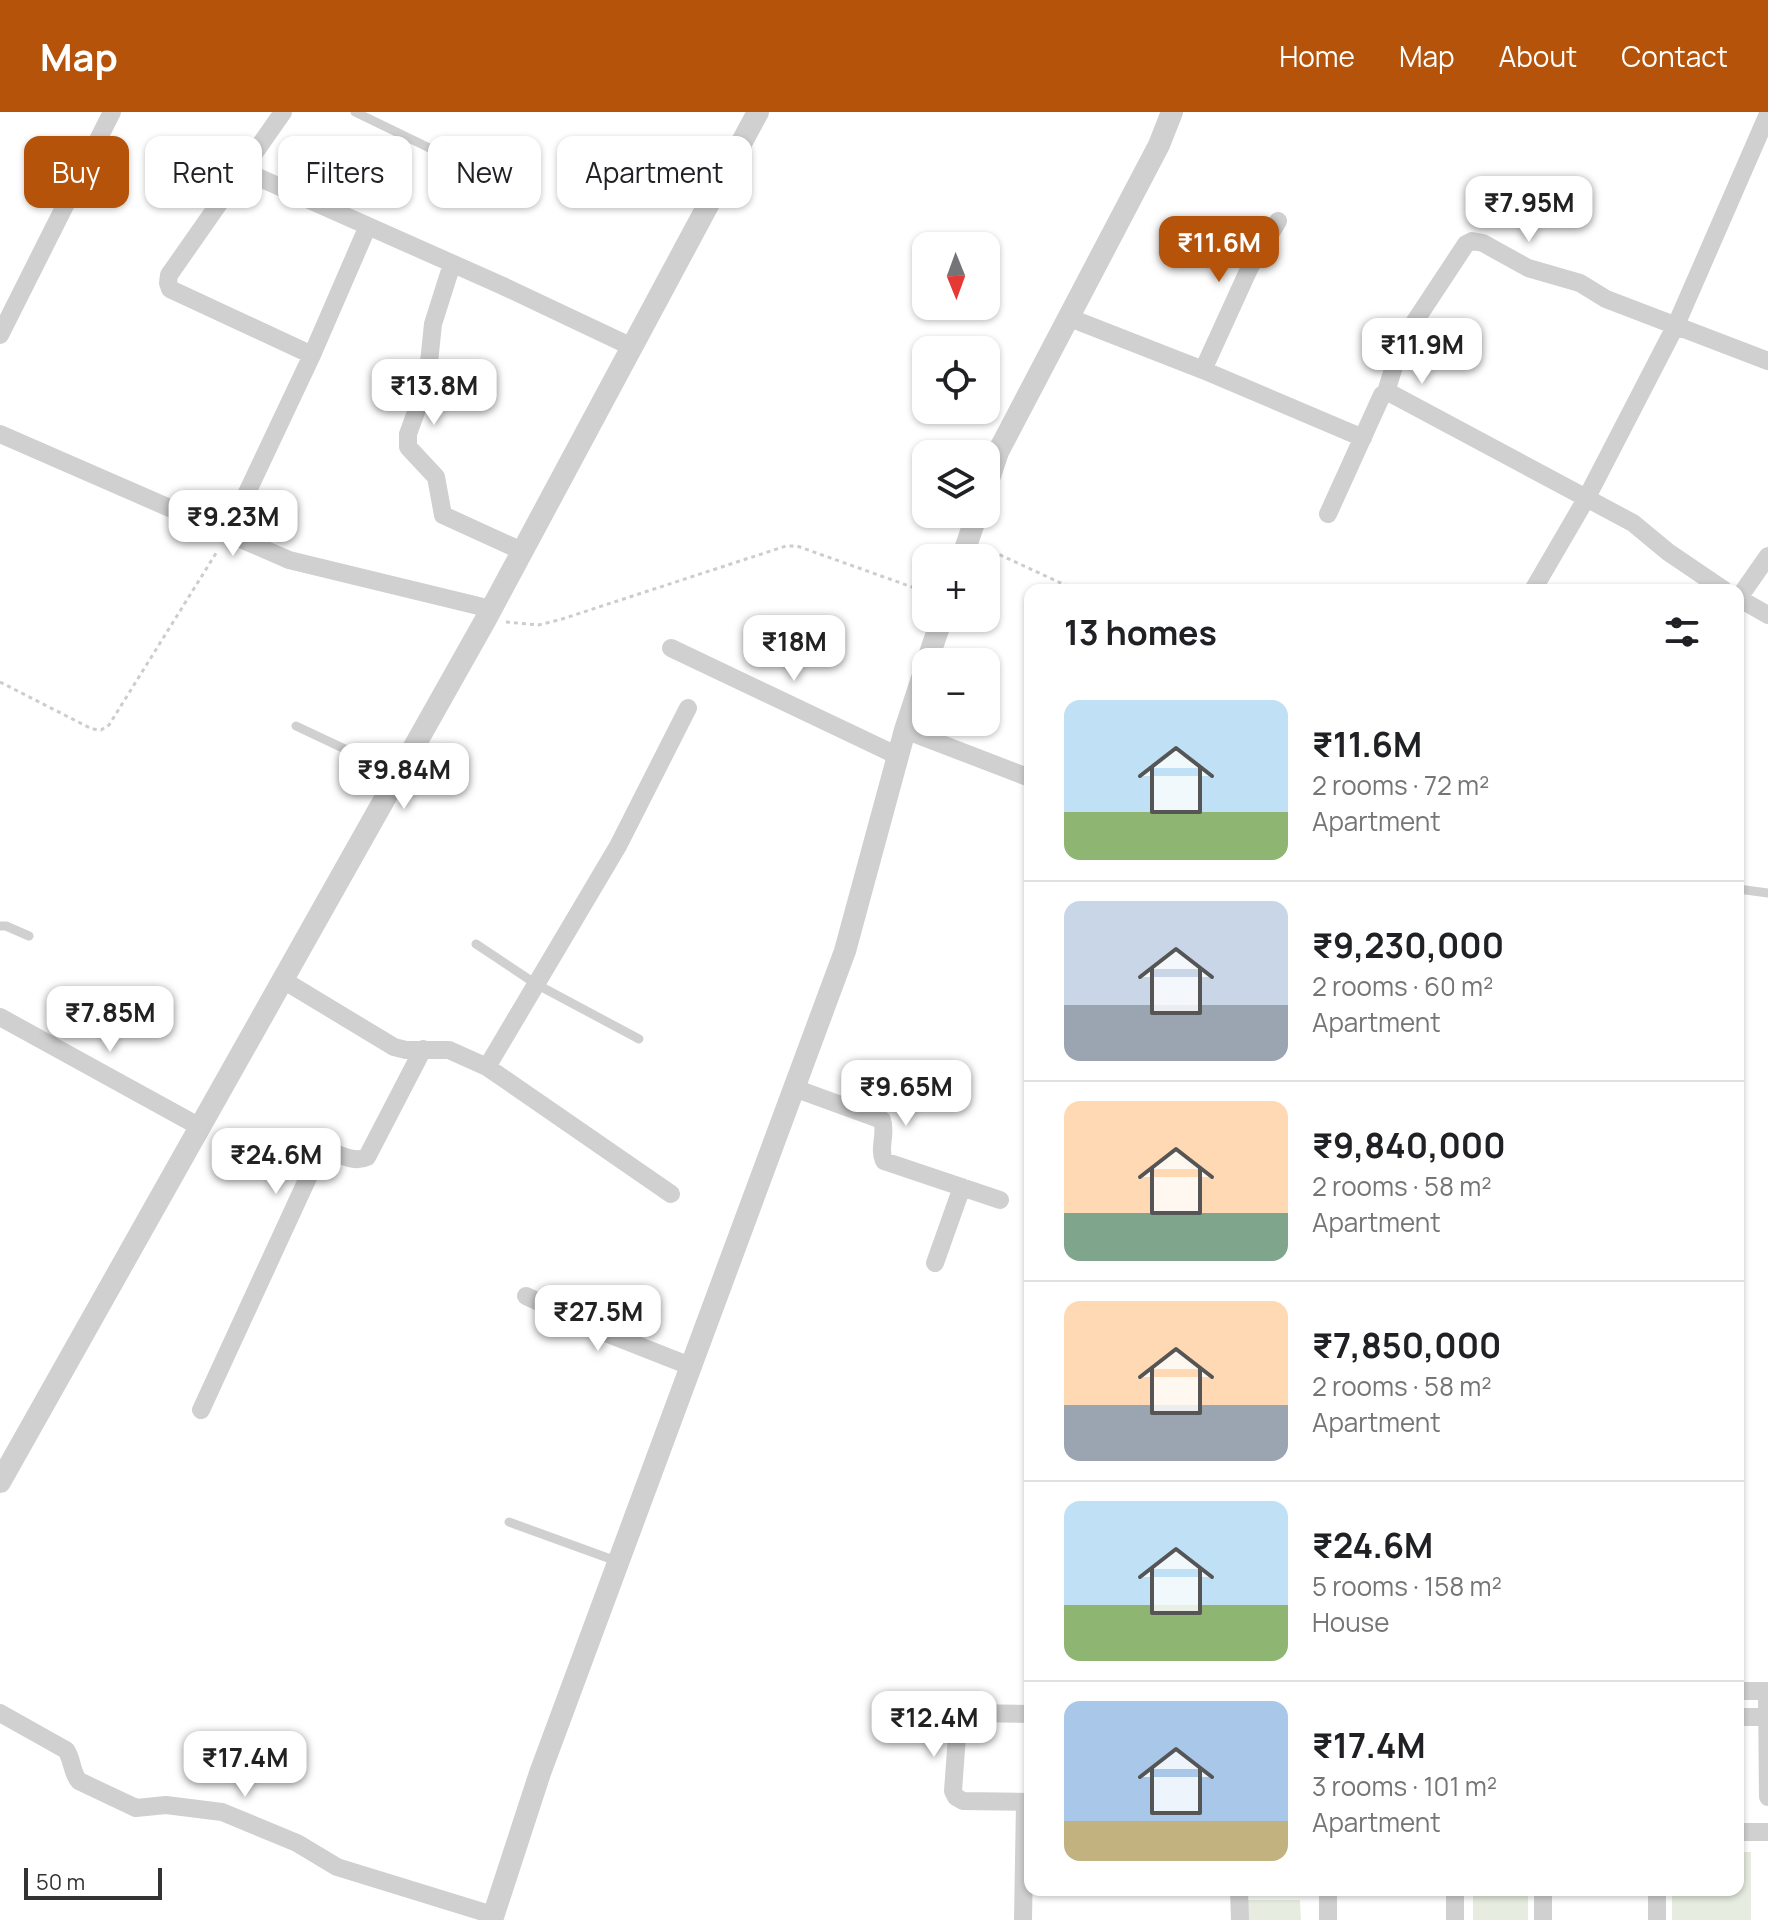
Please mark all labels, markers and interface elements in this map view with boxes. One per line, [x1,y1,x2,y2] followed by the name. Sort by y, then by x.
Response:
[40,30,118,82] text: Map
[1279,37,1355,75] text: Home
[1399,37,1455,75] text: Map
[1499,37,1577,75] text: About
[1621,37,1728,75] text: Contact
[24,136,129,208] chip: Buy
[145,136,262,208] chip: Rent
[278,136,412,208] chip: Filters
[428,136,541,208] chip: New
[557,136,752,208] chip: Apartment
[1464,176,1594,244] pin: ₹7.95M
[1483,184,1575,220] text: ₹7.95M
[1154,216,1284,284] pin: ₹11.6M
[1177,224,1261,260] text: ₹11.6M
[912,232,1000,320] north arrow
[912,232,1000,736] map controls
[1357,318,1487,386] pin: ₹11.9M
[1380,326,1464,362] text: ₹11.9M
[912,336,1000,424] button: locate
[369,359,499,427] pin: ₹13.8M
[390,367,478,403] text: ₹13.8M
[912,440,1000,528] button: layers
[168,490,298,558] pin: ₹9.23M
[187,498,279,534] text: ₹9.23M
[912,544,1000,632] button: +
[1064,609,1217,655] text: 13 homes
[1660,610,1704,654] icon: filters
[747,615,841,683] pin: ₹18M
[761,623,827,659] text: ₹18M
[912,648,1000,736] button: −
[1312,721,1422,767] text: ₹11.6M
[1128,732,1224,828] icon: home
[339,743,469,811] pin: ₹9.84M
[357,751,451,787] text: ₹9.84M
[1312,767,1489,803] text: 2 rooms · 72 m²
[1312,803,1441,839] text: Apartment
[1312,922,1504,968] text: ₹9,230,000
[1128,933,1224,1029] icon: home
[1312,968,1494,1004] text: 2 rooms · 60 m²
[45,986,175,1054] pin: ₹7.85M
[65,994,155,1030] text: ₹7.85M
[1312,1004,1441,1040] text: Apartment
[841,1060,971,1128] pin: ₹9.65M
[859,1068,953,1104] text: ₹9.65M
[1312,1122,1506,1168] text: ₹9,840,000
[211,1128,341,1196] pin: ₹24.6M
[1128,1133,1224,1229] icon: home
[230,1136,322,1172] text: ₹24.6M
[1312,1168,1492,1204] text: 2 rooms · 58 m²
[1312,1204,1441,1240] text: Apartment
[533,1285,663,1353] pin: ₹27.5M
[553,1293,643,1329] text: ₹27.5M
[1312,1322,1501,1368] text: ₹7,850,000
[1128,1333,1224,1429] icon: home
[1312,1368,1492,1404] text: 2 rooms · 58 m²
[1312,1404,1441,1440] text: Apartment
[1312,1522,1433,1568] text: ₹24.6M
[1128,1533,1224,1629] icon: home
[1312,1568,1502,1604] text: 5 rooms · 158 m²
[1312,1604,1389,1640] text: House
[869,1691,999,1759] pin: ₹12.4M
[890,1699,978,1735] text: ₹12.4M
[1312,1722,1426,1768] text: ₹17.4M
[180,1731,310,1799] pin: ₹17.4M
[1128,1733,1224,1829] icon: home
[202,1739,288,1775] text: ₹17.4M
[1312,1768,1497,1804] text: 3 rooms · 101 m²
[1312,1804,1441,1840] text: Apartment
[24,1864,162,1900] scale bar
[36,1867,85,1897] text: 50 m

